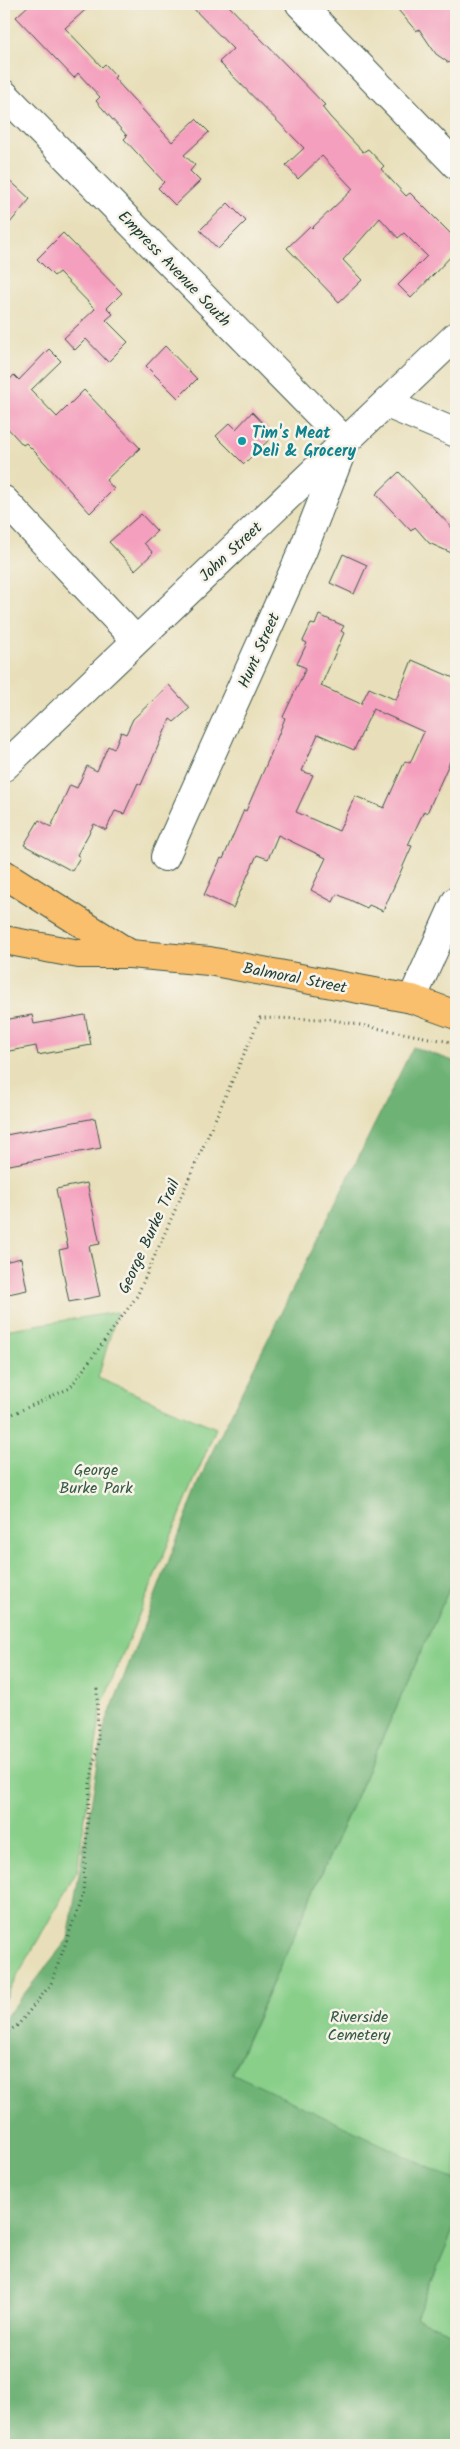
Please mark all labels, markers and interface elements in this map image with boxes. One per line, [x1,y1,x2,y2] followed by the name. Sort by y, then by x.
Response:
[111,205,236,333] street label: Empress Avenue South
[252,421,357,464] place label: Tim's Meat Deli & Grocery
[236,435,248,447] marker: Tim's Meat Deli & Grocery
[194,516,269,588] street label: John Street
[232,608,287,692] street label: Hunt Street
[241,956,350,1001] street label: Balmoral Street
[112,1175,187,1298] street label: George Burke Trail
[59,1458,133,1501] park label: George Burke Park
[328,2005,391,2048] park label: Riverside Cemetery

